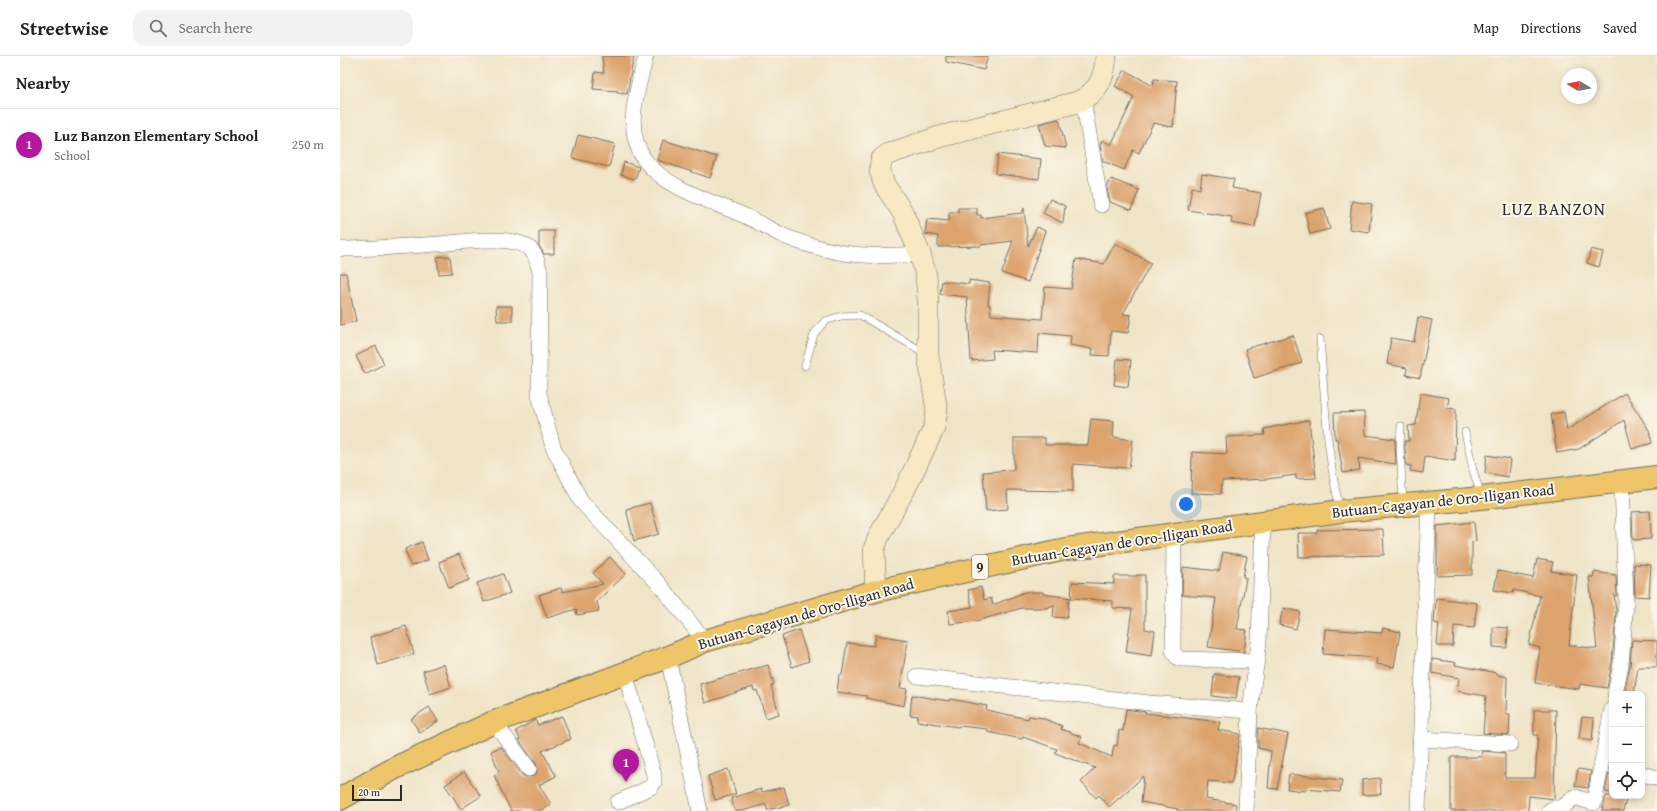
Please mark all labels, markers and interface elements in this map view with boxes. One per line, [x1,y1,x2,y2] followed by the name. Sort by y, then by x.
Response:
[133,10,413,46] search box
[20,14,109,42] text: Streetwise
[147,17,169,39] icon: search
[179,17,253,38] text: Search here
[1473,18,1499,38] text: Map
[1521,18,1581,38] text: Directions
[1603,18,1637,38] text: Saved
[1561,68,1597,104] north arrow
[16,70,70,95] text: Nearby
[54,125,258,146] text: Luz Banzon Elementary School
[26,135,32,154] text: 1
[292,135,324,154] text: 250 m
[54,146,90,165] text: School
[1502,196,1606,221] district label: LUZ BANZON
[1331,478,1555,523] street label: Butuan-Cagayan de Oro-Iligan Road
[1176,494,1196,514] your location
[1010,515,1234,570] street label: Butuan-Cagayan de Oro-Iligan Road
[972,555,988,579] road number: 9
[696,573,916,654] street label: Butuan-Cagayan de Oro-Iligan Road
[1609,691,1645,799] map controls
[1609,691,1645,727] button: +
[1609,727,1645,763] button: −
[613,749,639,782] pin: 1
[1609,763,1645,799] button: locate
[352,783,402,802] scale bar
[358,784,380,800] text: 20 m

